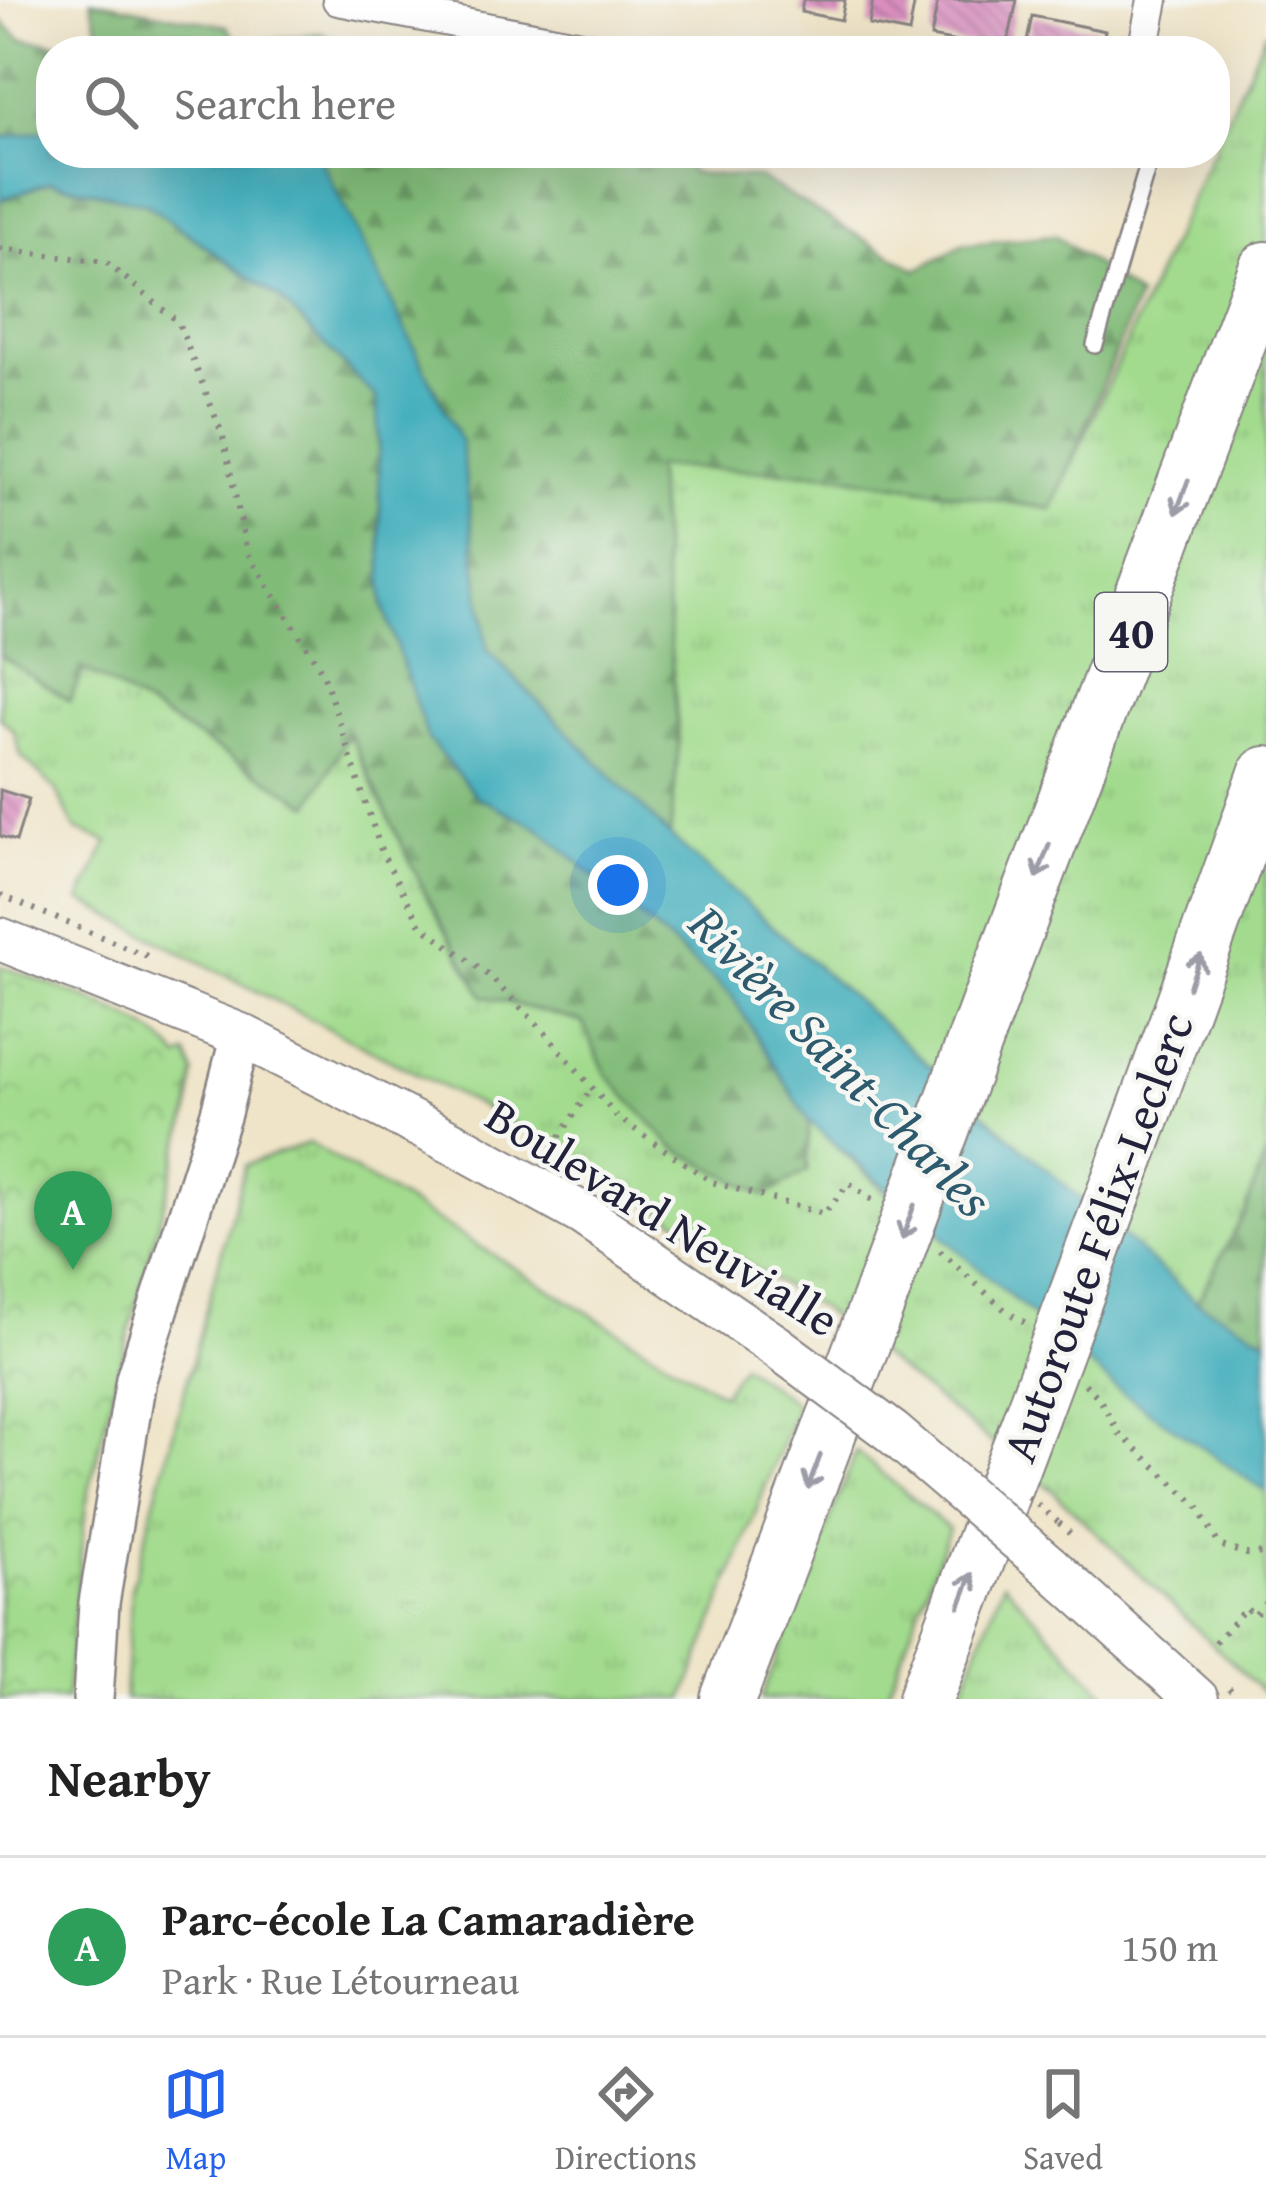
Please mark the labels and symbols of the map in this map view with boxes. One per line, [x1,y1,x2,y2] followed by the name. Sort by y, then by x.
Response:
[1170,477,1191,514] one-way arrow
[1095,593,1167,671] road number: 40
[1031,842,1053,879] one-way arrow
[588,855,648,915] your location
[672,887,1011,1234] water label: Rivière Saint-Charles
[1186,954,1207,991] one-way arrow
[982,1003,1211,1471] street label: Autoroute Félix-Leclerc
[473,1079,853,1354] street label: Boulevard Neuvialle
[34,1171,112,1270] pin: A
[896,1203,918,1240] one-way arrow
[802,1453,824,1490] one-way arrow
[957,1572,978,1609] one-way arrow

